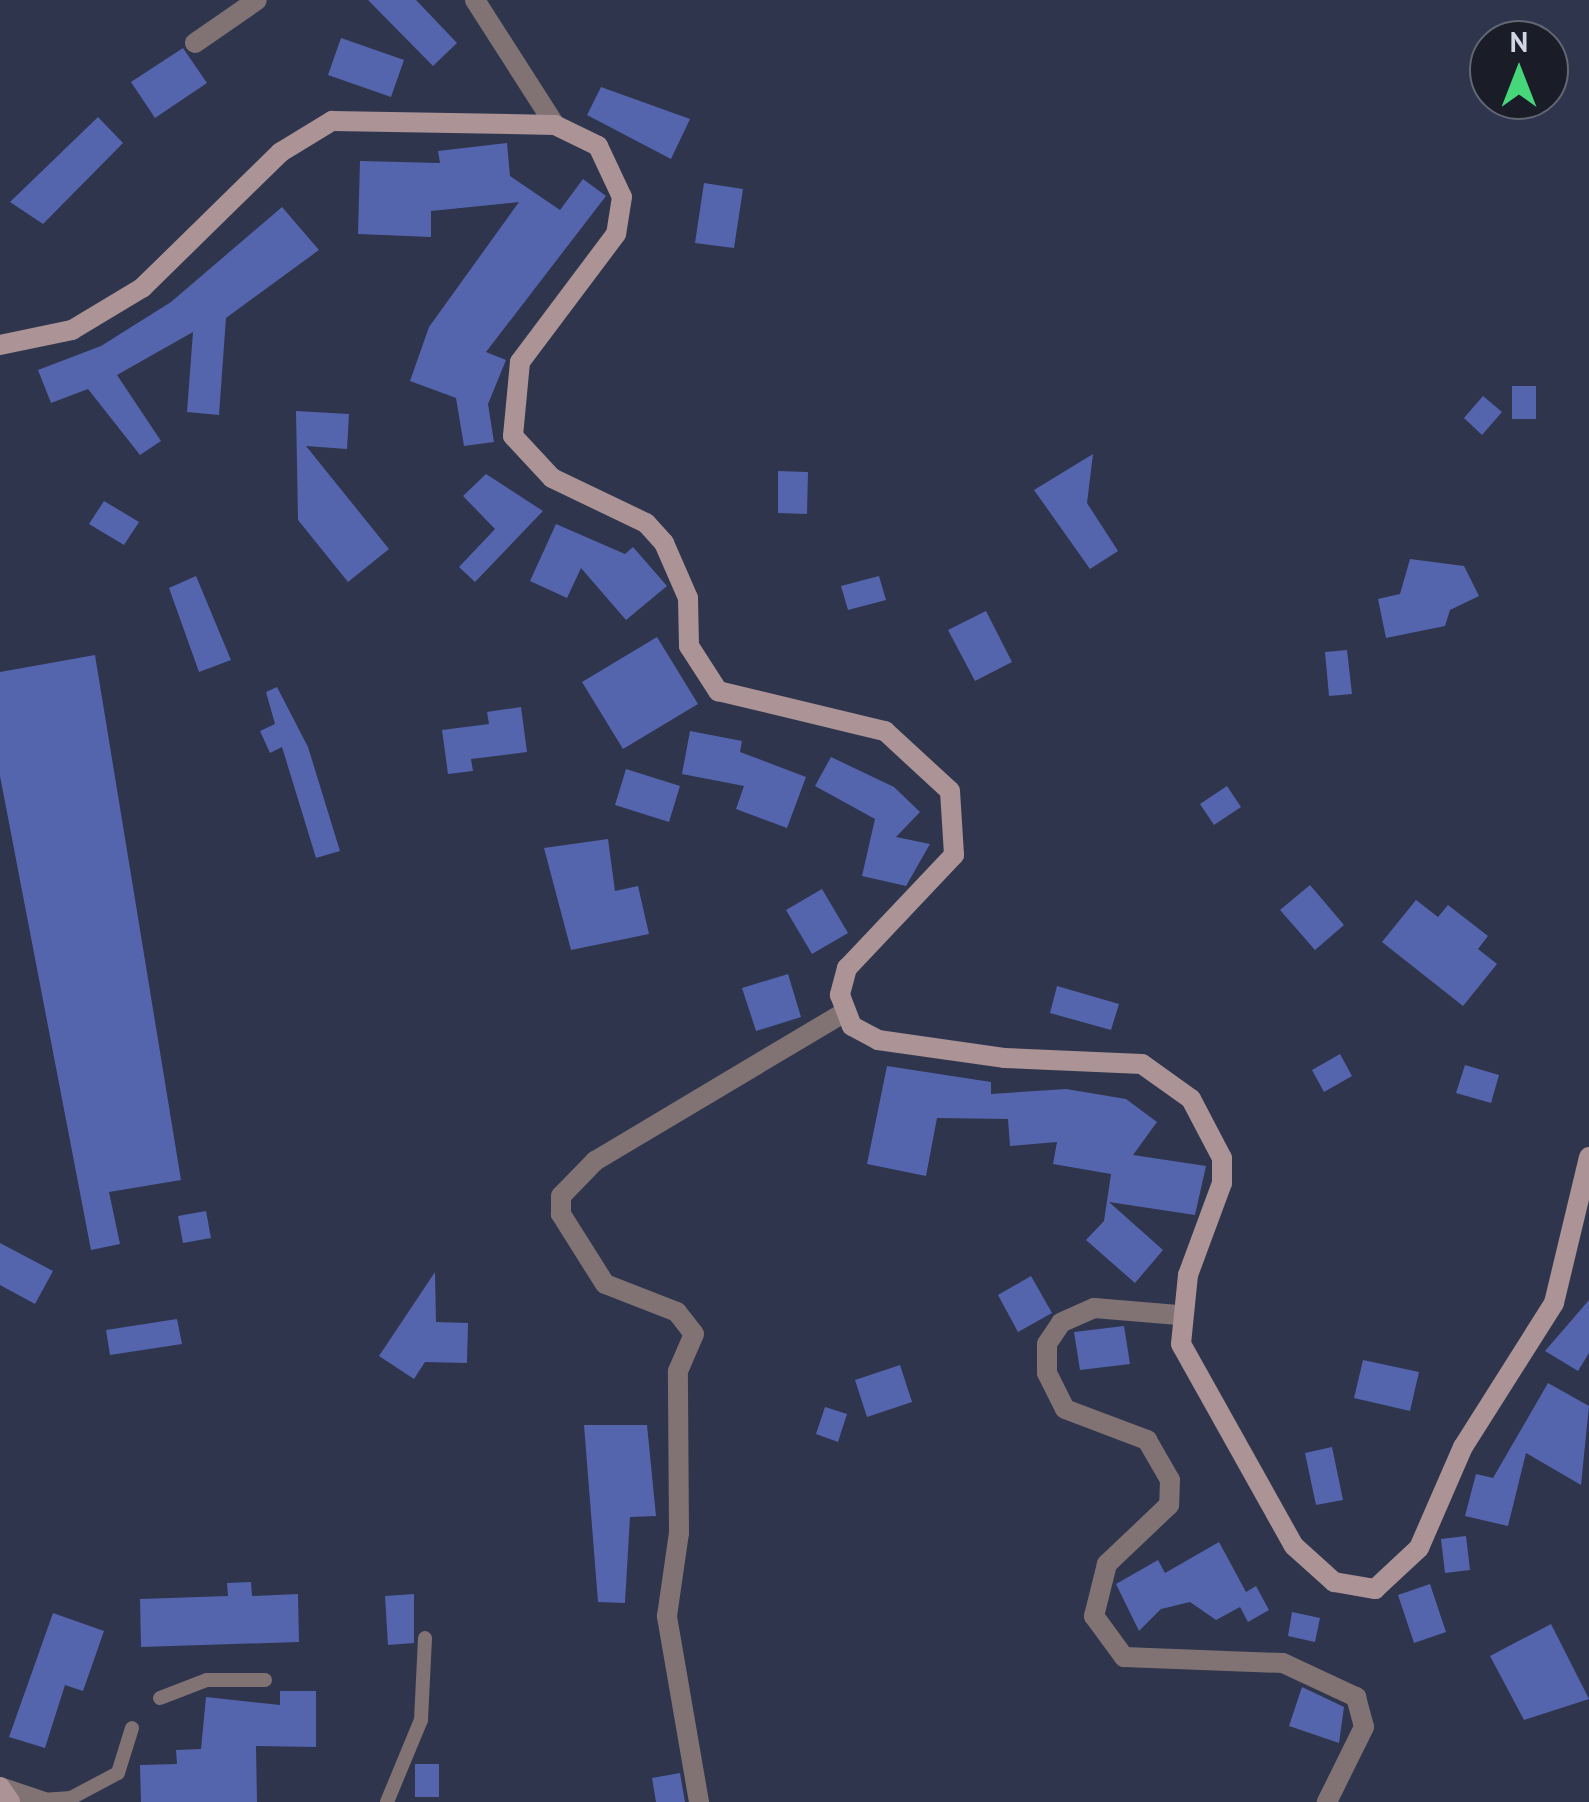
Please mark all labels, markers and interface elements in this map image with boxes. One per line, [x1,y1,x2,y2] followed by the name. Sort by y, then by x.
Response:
[1469,20,1569,120] north arrow
[1510,23,1528,60] text: N

